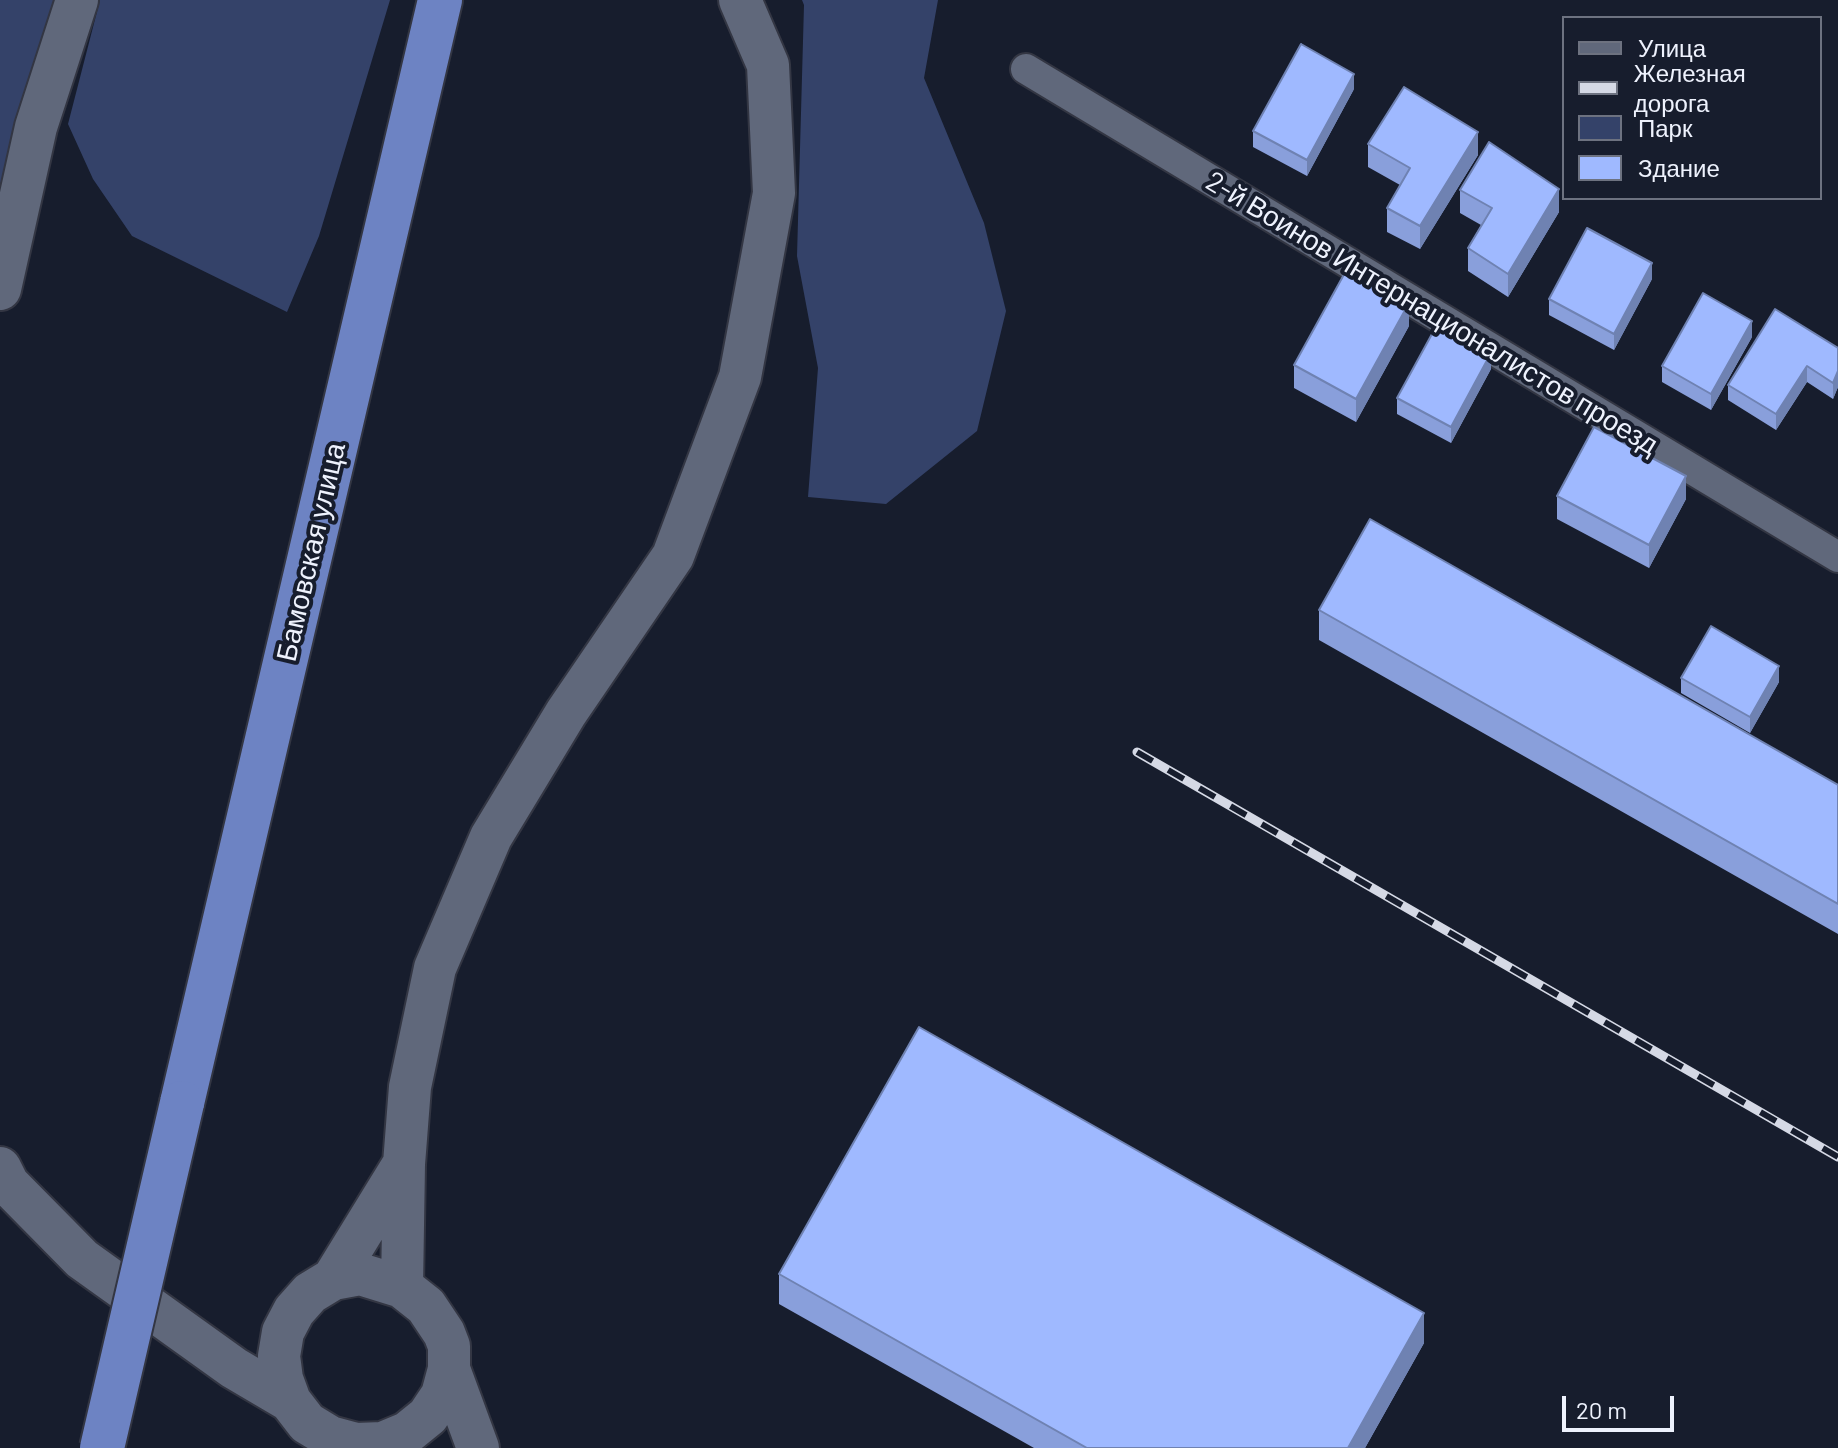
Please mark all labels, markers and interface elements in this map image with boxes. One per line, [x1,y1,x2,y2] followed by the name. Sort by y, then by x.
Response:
[1562,16,1822,200] legend
[1638,33,1706,62] text: Улица
[1634,58,1746,117] text: Железная дорога
[1638,113,1692,142] text: Парк
[1638,153,1720,182] text: Здание
[1200,164,1664,462] street label: 2-й Воинов Интернационалистов проезд
[269,439,353,665] street label: Бамовская улица
[1566,1380,1678,1430] scale bar
[1576,1395,1627,1424] text: 20 m

